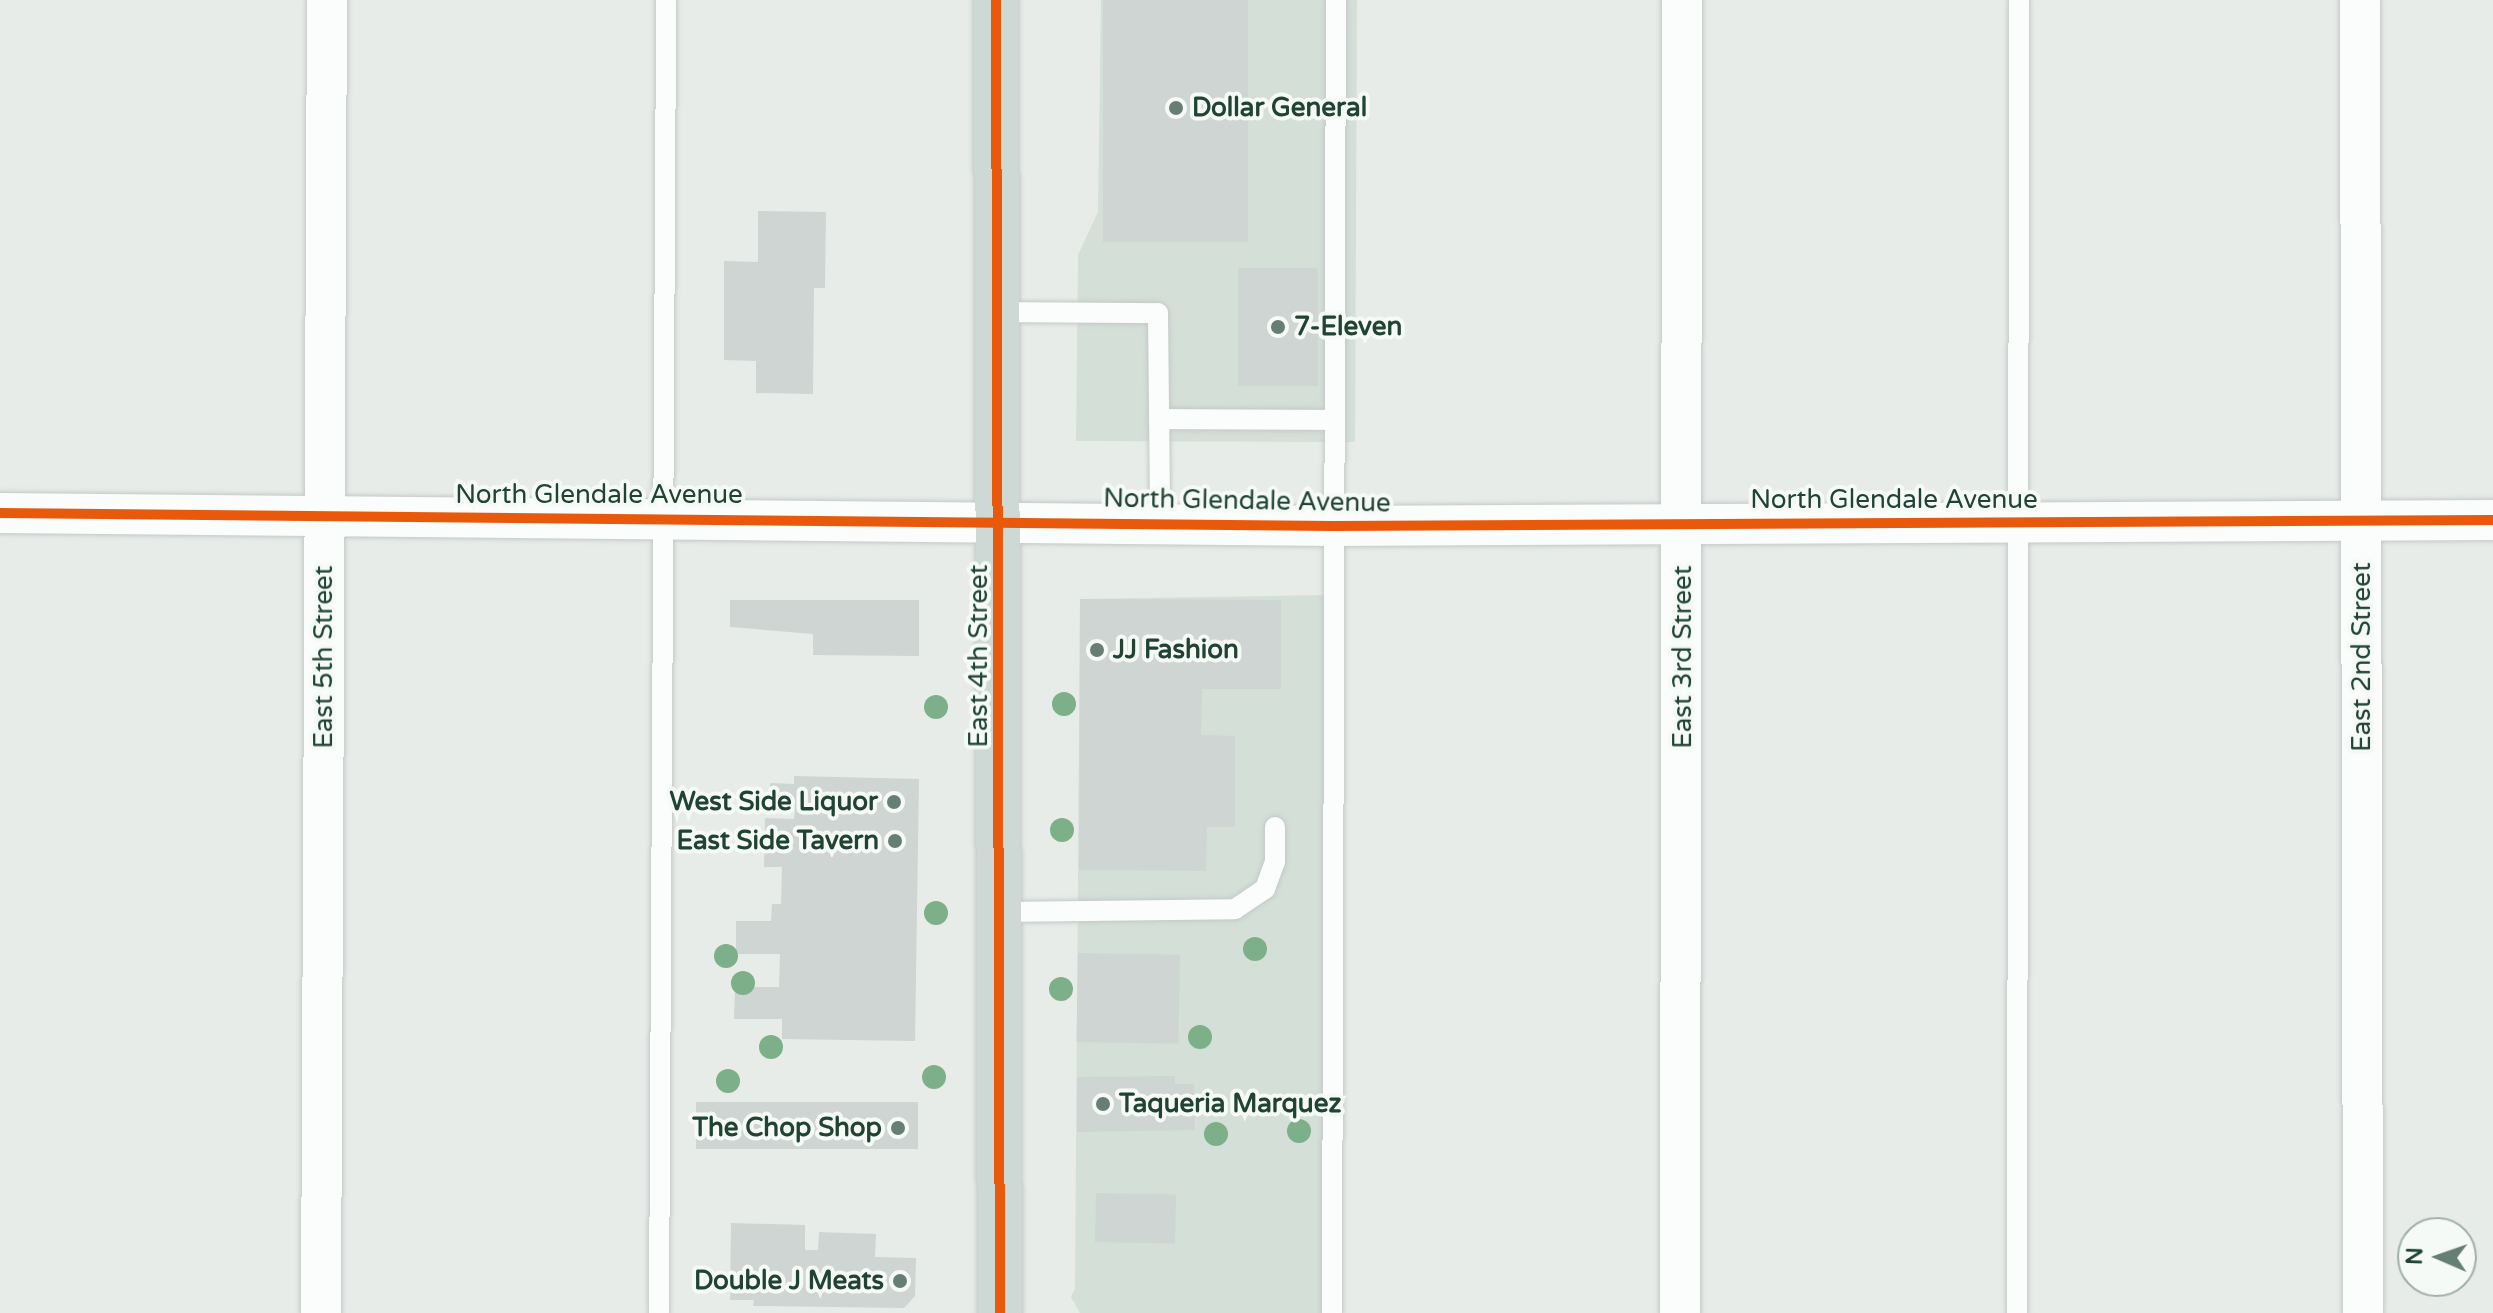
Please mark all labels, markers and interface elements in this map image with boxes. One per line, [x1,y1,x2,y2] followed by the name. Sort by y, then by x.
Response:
[1192,92,1367,124] place label: Dollar General
[1167,99,1185,117] marker: Dollar General
[1294,311,1402,343] place label: 7-Eleven
[1269,318,1287,336] marker: 7-Eleven
[455,479,743,511] street label: North Glendale Avenue
[1103,483,1391,519] street label: North Glendale Avenue
[1750,484,2038,516] street label: North Glendale Avenue
[2346,562,2378,752] street label: East 2nd Street
[963,564,995,748] street label: East 4th Street
[308,565,340,749] street label: East 5th Street
[1667,565,1699,749] street label: East 3rd Street
[1113,634,1239,666] place label: JJ Fashion
[1088,641,1106,659] marker: JJ Fashion
[670,786,878,818] place label: West Side Liquor
[885,793,903,811] marker: West Side Liquor
[677,825,879,857] place label: East Side Tavern
[886,832,904,850] marker: East Side Tavern
[1119,1088,1341,1120] place label: Taqueria Marquez
[1094,1095,1112,1113] marker: Taqueria Marquez
[692,1112,882,1144] place label: The Chop Shop
[889,1119,907,1137] marker: The Chop Shop
[2397,1217,2477,1297] north arrow
[2402,1247,2428,1266] text: N
[694,1265,884,1297] place label: Double J Meats
[891,1272,909,1290] marker: Double J Meats

